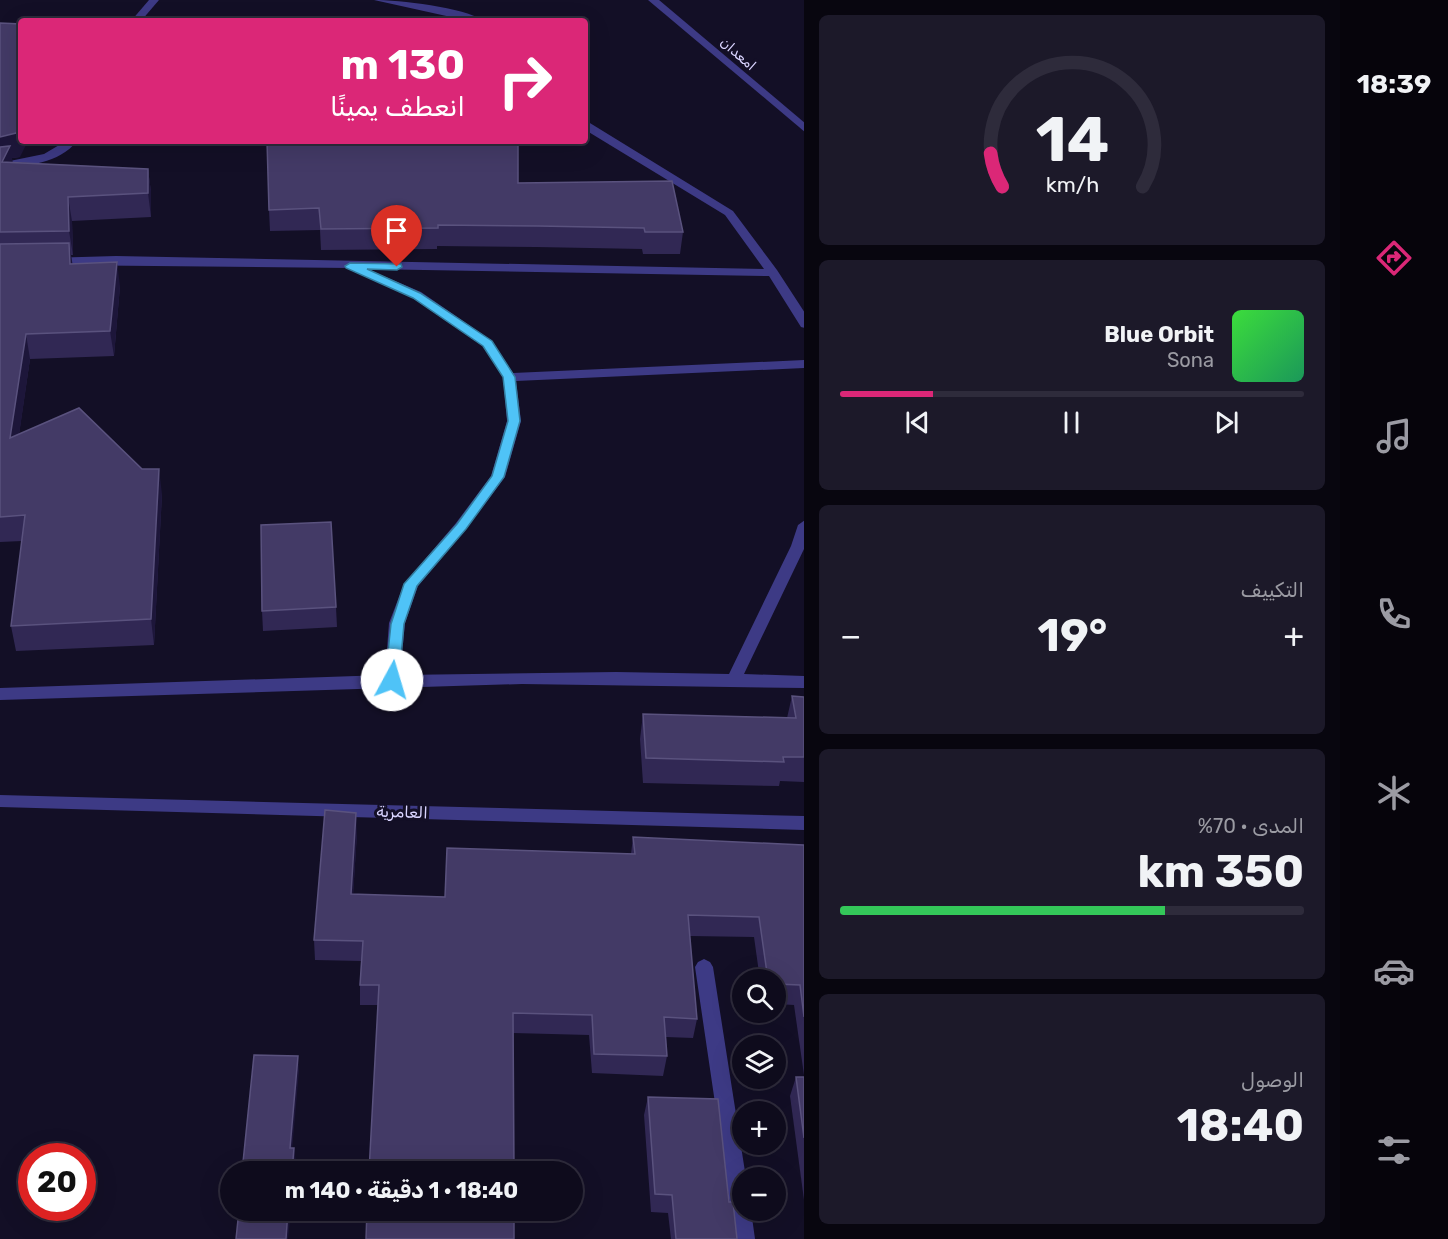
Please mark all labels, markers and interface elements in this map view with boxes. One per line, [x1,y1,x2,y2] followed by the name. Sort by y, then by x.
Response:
[717,34,759,74] street label: امعدان
[340,40,465,90] text: 130 m
[486,42,564,120] icon: right
[1357,68,1431,100] text: 18:39
[330,91,465,123] text: انعطف يمينًا
[1035,103,1109,177] text: 14
[1045,172,1099,197] text: km/h
[371,205,422,267] pin
[380,214,413,247] icon: arrive
[1373,237,1415,279] icon: directions
[1104,321,1214,348] text: Blue Orbit
[1167,348,1214,372] text: Sona
[901,406,934,439] icon: previous
[1055,406,1088,439] icon: pause
[1210,406,1243,439] icon: next
[1373,415,1415,457] icon: music
[1241,578,1304,602] text: التكييف
[1373,593,1415,635] icon: phone
[1038,609,1107,662] text: 19°
[840,616,861,655] text: −
[1283,616,1304,655] text: +
[360,648,424,712] position arrow
[1373,772,1415,814] icon: climate
[376,802,428,823] street label: العامرية
[1198,814,1304,838] text: المدى · 70%
[1138,845,1304,898] text: 350 km
[1373,950,1415,992] icon: car
[732,969,786,1221] map controls
[732,969,786,1023] button: search
[732,1035,786,1089] button: layers
[1241,1068,1304,1092] text: الوصول
[1177,1099,1304,1152] text: 18:40
[732,1101,786,1155] button: +
[1373,1129,1415,1171] icon: filters
[18,1143,96,1221] speed limit sign: 20
[732,1167,786,1221] button: −
[285,1177,518,1204] text: 18:40 · 1 دقيقة · 140 m

